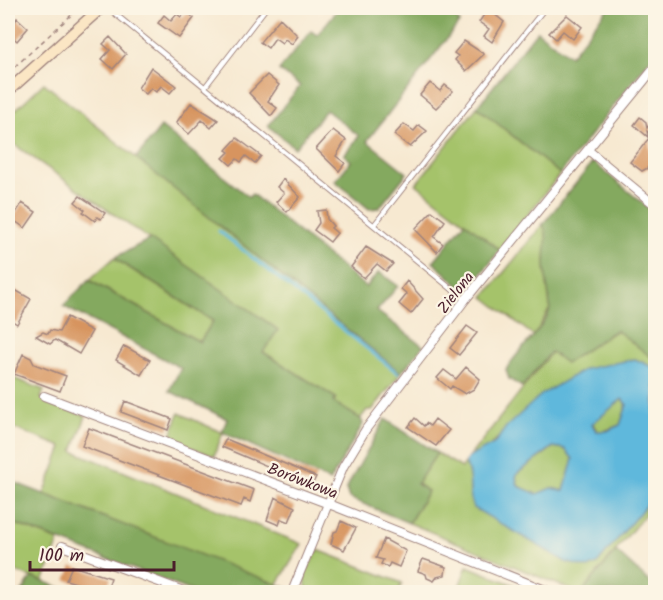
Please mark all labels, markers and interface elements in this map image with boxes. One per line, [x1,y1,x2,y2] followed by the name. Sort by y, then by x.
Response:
[432,266,481,320] street label: Zielona
[264,457,341,506] street label: Borówkowa
[30,534,174,572] scale bar
[39,542,84,571] text: 100 m

